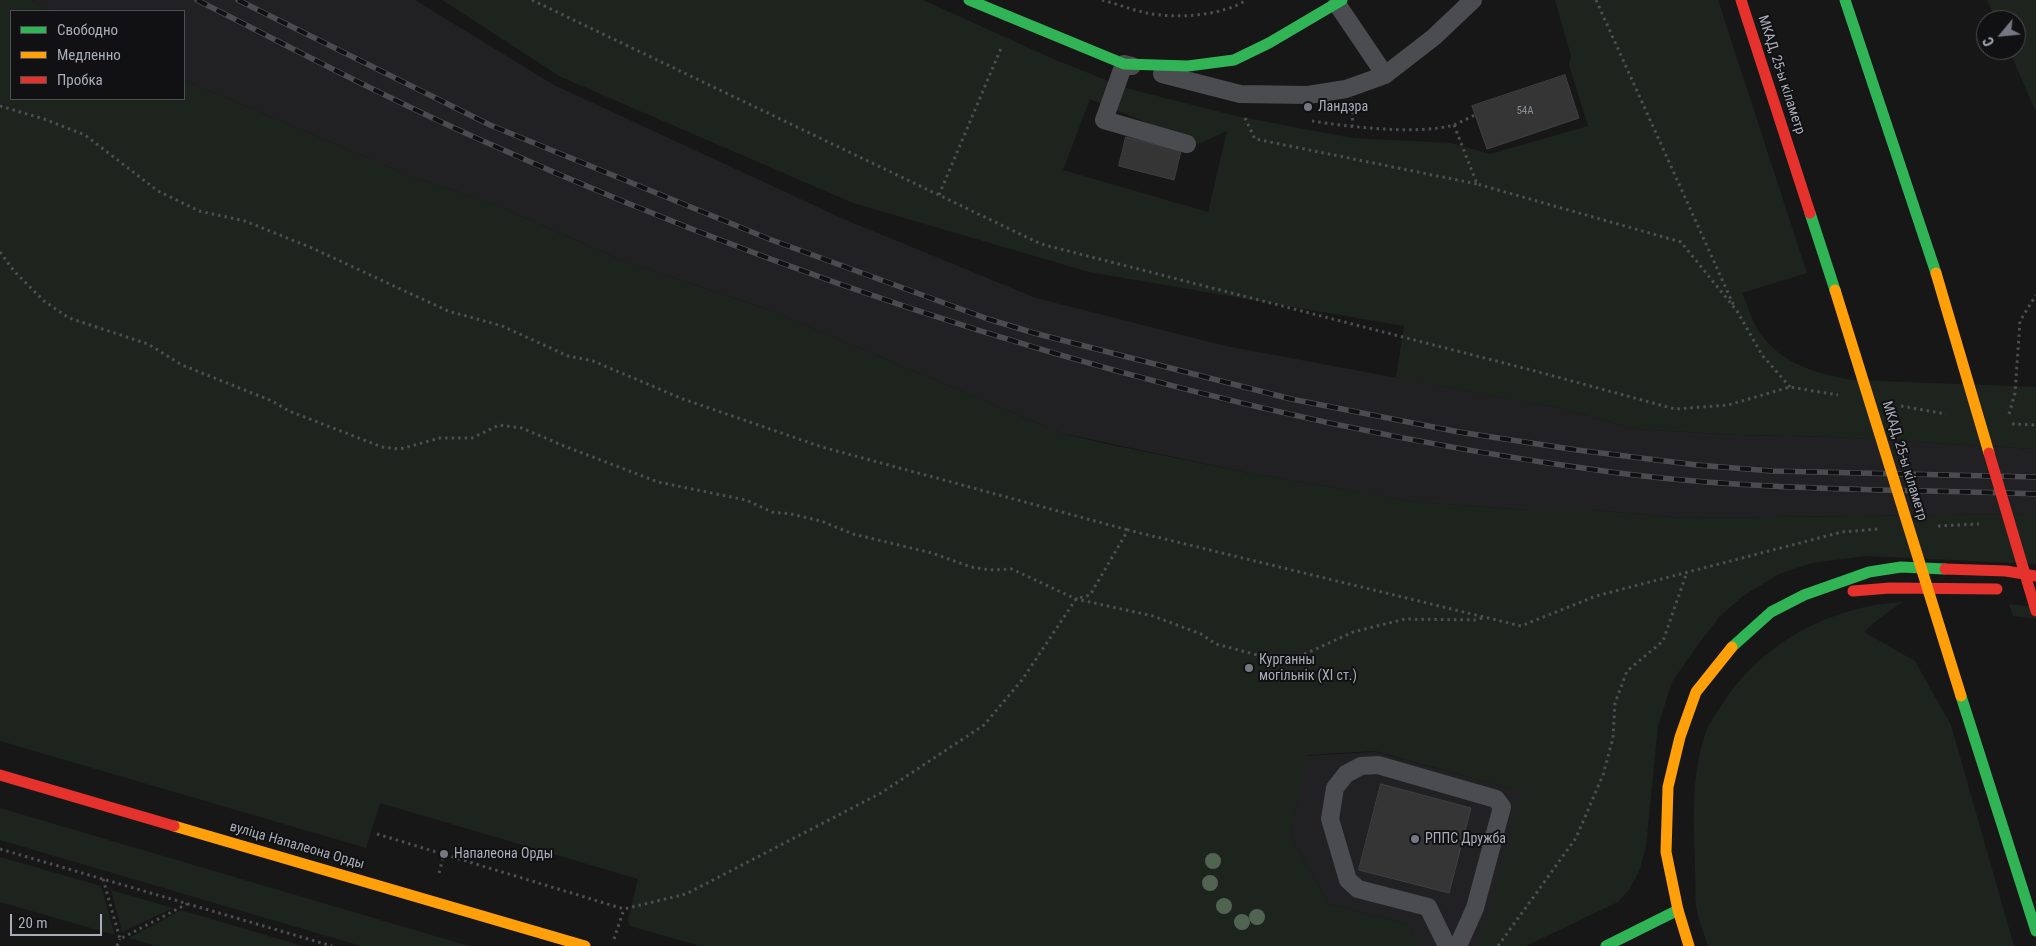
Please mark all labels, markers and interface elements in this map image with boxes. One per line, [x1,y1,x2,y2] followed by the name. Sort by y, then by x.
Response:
[10,10,185,100] legend
[1976,10,2026,60] north arrow
[1754,13,1808,137] street label: МКАД, 25-ы кіламетр
[57,21,118,39] text: Свободно
[1980,34,1998,49] text: С
[57,46,121,64] text: Медленно
[57,71,103,89] text: Пробка
[1318,99,1368,115] place label: Ландэра
[1302,101,1314,113] marker: Ландэра
[1516,104,1534,118] house number: 54А
[1878,399,1930,523] street label: МКАД, 25-ы кіламетр
[1259,652,1357,684] place label: Курганны могільнік (XI ст.)
[1243,662,1255,674] marker: Курганны могільнік (XI ст.)
[228,819,366,873] street label: вуліца Напалеона Орды
[1425,831,1506,847] place label: РППС Дружба
[1409,833,1421,845] marker: РППС Дружба
[454,846,553,862] place label: Напалеона Орды
[438,848,450,860] marker: Напалеона Орды
[12,904,105,936] scale bar
[18,914,48,932] text: 20 m

